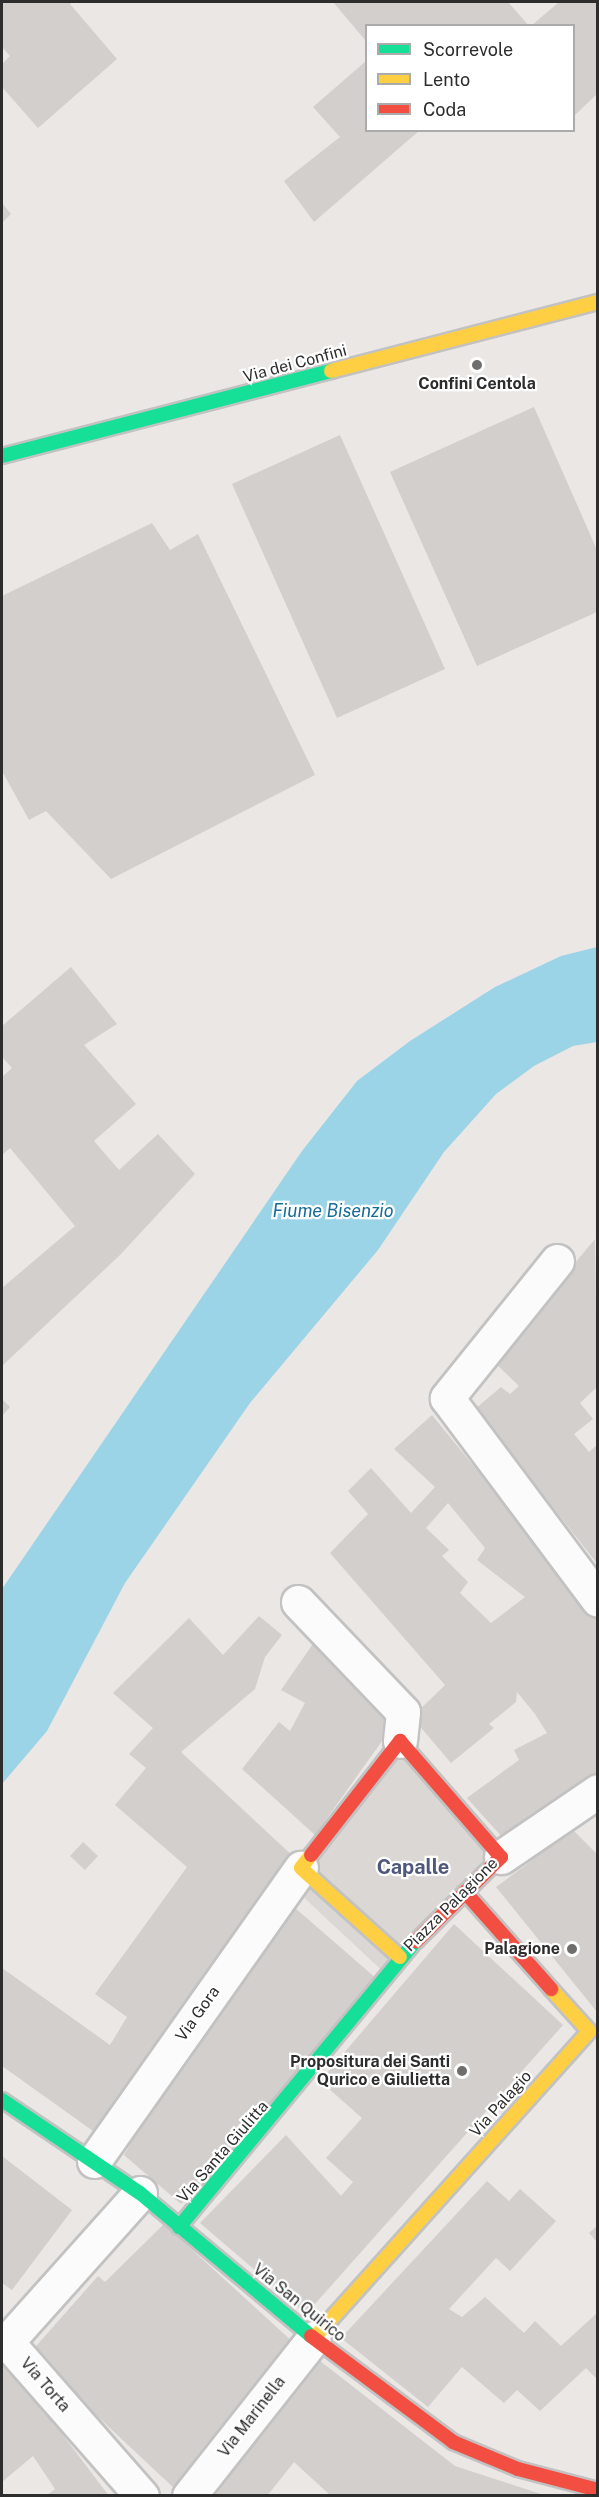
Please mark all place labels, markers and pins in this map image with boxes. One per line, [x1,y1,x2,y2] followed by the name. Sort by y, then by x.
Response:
[470,358,484,372] marker: Confini Centola
[418,374,536,394] place label: Confini Centola
[484,1939,560,1959] place label: Palagione
[565,1942,579,1956] marker: Palagione
[290,2052,450,2090] place label: Propositura dei Santi Qurico e Giulietta
[455,2064,469,2078] marker: Propositura dei Santi Qurico e Giulietta

